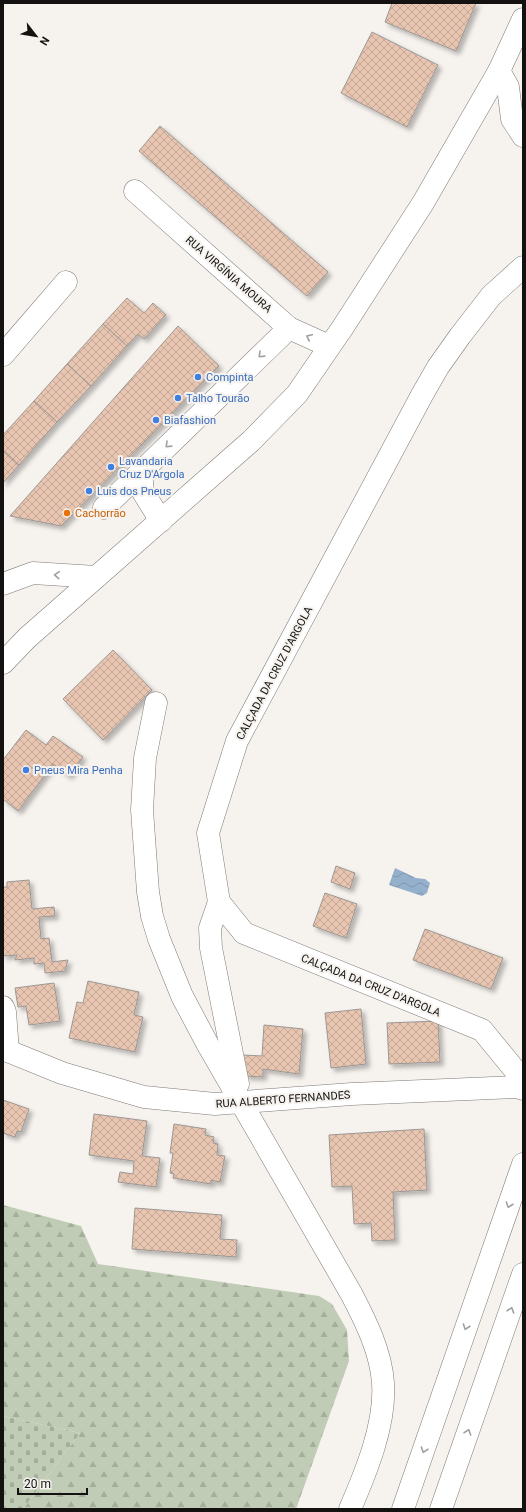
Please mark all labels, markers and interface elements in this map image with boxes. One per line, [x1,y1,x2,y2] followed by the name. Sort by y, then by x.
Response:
[16,16,56,56] north arrow
[36,34,52,48] text: N
[183,233,275,316] street label: RUA VIRGÍNIA MOURA
[306,334,314,342] one-way arrow
[258,350,266,358] one-way arrow
[206,371,254,384] place label: Compinta
[193,372,203,382] marker: Compinta
[186,392,250,405] place label: Talho Tourão
[173,393,183,403] marker: Talho Tourão
[164,414,216,427] place label: Biafashion
[151,415,161,425] marker: Biafashion
[165,441,173,448] one-way arrow
[119,455,185,481] place label: Lavandaria Cruz D'Argola
[106,462,116,472] marker: Lavandaria Cruz D'Argola
[97,485,172,498] place label: Luis dos Pneus
[84,486,94,496] marker: Luis dos Pneus
[75,507,126,520] place label: Cachorrão
[62,508,72,518] marker: Cachorrão
[54,570,60,579] one-way arrow
[234,604,316,742] street label: CALÇADA DA CRUZ D'ARGOLA
[34,764,123,777] place label: Pneus Mira Penha
[21,765,31,775] marker: Pneus Mira Penha
[299,951,443,1020] street label: CALÇADA DA CRUZ D'ARGOLA
[215,1088,351,1111] street label: RUA ALBERTO FERNANDES
[505,1201,514,1208] one-way arrow
[506,1306,514,1313] one-way arrow
[463,1324,471,1331] one-way arrow
[463,1429,472,1436] one-way arrow
[420,1447,428,1454] one-way arrow
[18,1470,87,1496] scale bar
[24,1477,51,1491] text: 20 m

